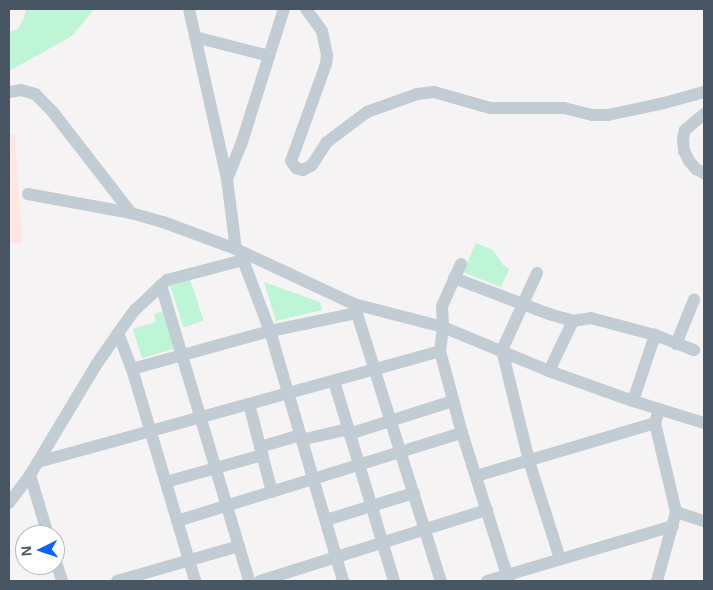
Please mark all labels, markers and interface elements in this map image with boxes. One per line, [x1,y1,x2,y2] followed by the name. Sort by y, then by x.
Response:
[15,525,65,575] north arrow
[18,545,34,557] text: N

